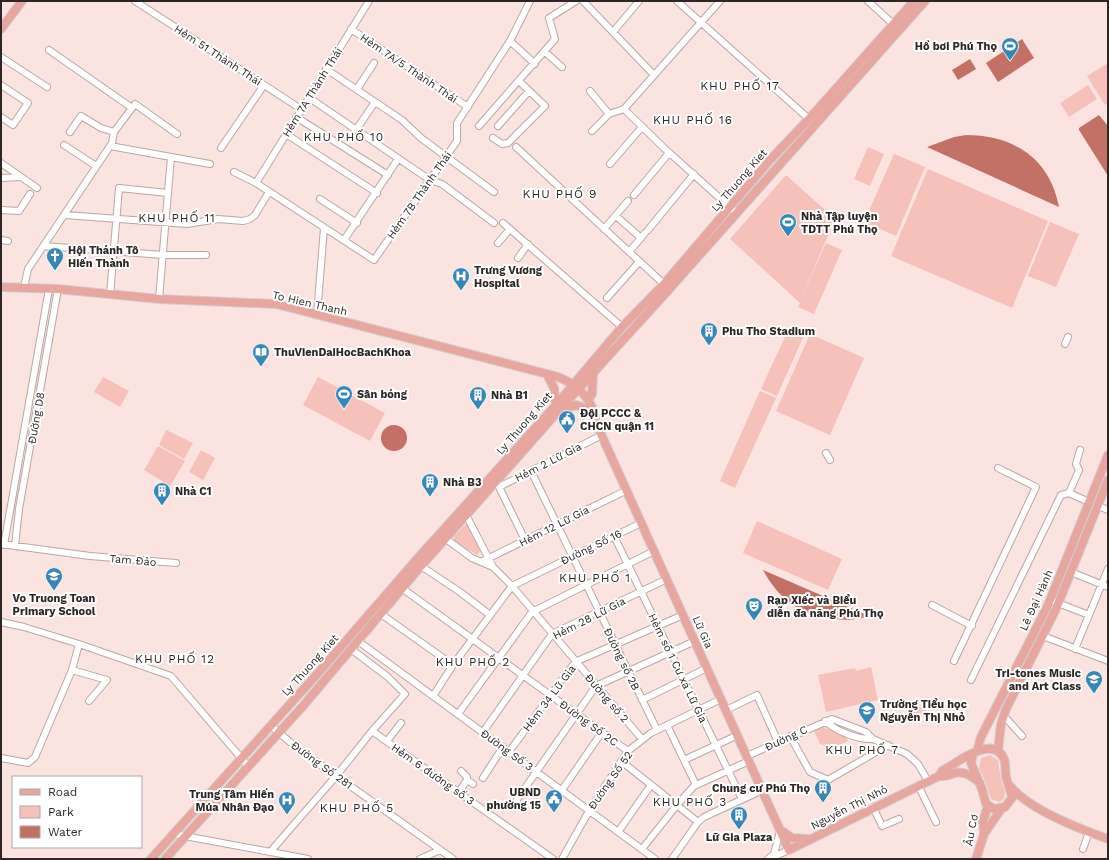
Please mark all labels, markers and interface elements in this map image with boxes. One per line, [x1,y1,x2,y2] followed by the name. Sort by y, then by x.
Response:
[172,22,264,89] street label: Hẻm 51 Thành Thái
[358,31,460,106] street label: Hẻm 7A/5 Thành Thái
[1000,36,1020,61] sports icon: Hồ bơi Phú Thọ
[915,40,997,53] place label: Hồ bơi Phú Thọ
[280,45,345,139] street label: Hẻm 7A Thành Thái
[700,78,780,93] district label: KHU PHỐ 17
[653,112,733,127] district label: KHU PHỐ 16
[304,129,384,144] district label: KHU PHỐ 10
[709,146,770,214] street label: Ly Thuong Kiet
[384,149,455,242] street label: Hẻm 7B Thành Thái
[523,186,597,201] district label: KHU PHỐ 9
[138,210,216,225] district label: KHU PHỐ 11
[801,210,878,236] place label: Nhà Tập luyện TDTT Phú Thọ
[778,212,798,237] sports icon: Nhà Tập luyện TDTT Phú Thọ
[68,244,139,270] place label: Hội Thánh Tô Hiến Thành
[45,246,65,271] church icon: Hội Thánh Tô Hiến Thành
[474,264,543,290] place label: Trưng Vương Hospital
[451,266,471,291] hospital icon: Trưng Vương Hospital
[271,289,349,318] street label: To Hien Thanh
[699,321,719,346] building icon: Phu Tho Stadium
[722,325,815,338] place label: Phu Tho Stadium
[251,342,271,367] library icon: ThuVienDaiHocBachKhoa
[274,346,412,359] place label: ThuVienDaiHocBachKhoa
[334,384,354,409] sports icon: Sân bóng
[468,385,488,410] building icon: Nhà B1
[357,388,408,401] place label: Sân bóng
[491,389,528,402] place label: Nhà B1
[494,389,555,457] street label: Ly Thuong Kiet
[26,391,47,445] street label: Đường D8
[580,407,654,433] place label: Đội PCCC & CHCN quận 11
[557,409,577,434] public building icon: Đội PCCC & CHCN quận 11
[513,440,584,485] street label: Hẻm 2 Lữ Gia
[420,472,440,497] building icon: Nhà B3
[443,476,482,489] place label: Nhà B3
[152,481,172,506] building icon: Nhà C1
[175,485,212,498] place label: Nhà C1
[517,503,591,550] street label: Hẻm 12 Lữ Gia
[559,527,624,568] street label: Đường Số 16
[109,552,157,569] street label: Tam Đảo
[44,566,64,591] school or university icon: Vo Truong Toan Primary School
[1017,568,1056,633] street label: Lê Đại Hành
[559,570,631,585] district label: KHU PHỐ 1
[13,592,96,618] place label: Vo Truong Toan Primary School
[767,594,884,620] place label: Rạp Xiếc và Biểu diễn đa năng Phú Thọ
[551,595,628,642] street label: Hẻm 28 Lữ Gia
[744,596,764,621] theatre icon: Rạp Xiếc và Biểu diễn đa năng Phú Thọ
[645,611,710,725] street label: Hẻm số 1 Cư xá Lữ Gia
[690,614,715,650] street label: Lữ Gia
[601,626,642,692] street label: Đường số 2B
[279,632,342,699] street label: Ly Thuong Kiet
[135,651,215,666] district label: KHU PHỐ 12
[436,654,510,669] district label: KHU PHỐ 2
[520,663,579,734] street label: Hẻm 34 Lữ Gia
[995,667,1081,693] place label: Tri-tones Music and Art Class
[1084,669,1104,694] school or university icon: Tri-tones Music and Art Class
[582,671,631,725] street label: Đường số 2
[557,698,621,749] street label: Đường Số 2C
[880,698,967,724] place label: Trường Tiểu học Nguyễn Thị Nhỏ
[857,700,877,725] school or university icon: Trường Tiểu học Nguyễn Thị Nhỏ
[763,723,810,754] street label: Đường C
[478,727,535,774] street label: Đường Số 3
[288,739,355,792] street label: Đường Số 281
[389,741,477,808] street label: Hẻm 6 đường số 3
[825,742,899,757] district label: KHU PHỐ 7
[586,749,635,812] street label: Đường Số 52
[12,776,142,848] legend
[813,778,833,803] building icon: Chung cư Phú Thọ
[712,782,810,795] place label: Chung cư Phú Thọ
[808,782,890,832] street label: Nguyễn Thị Nhỏ
[48,785,77,799] text: Road
[487,786,541,812] place label: UBND phường 15
[189,788,274,814] place label: Trung Tâm Hiến Múa Nhân Đạo
[544,788,564,813] public building icon: UBND phường 15
[277,790,297,815] hospital icon: Trung Tâm Hiến Múa Nhân Đạo
[653,794,727,809] district label: KHU PHỐ 3
[320,800,394,815] district label: KHU PHỐ 5
[48,805,74,819] text: Park
[729,805,749,830] building icon: Lữ Gia Plaza
[961,813,981,847] street label: Âu Cơ
[48,825,83,839] text: Water
[706,831,773,844] place label: Lữ Gia Plaza

